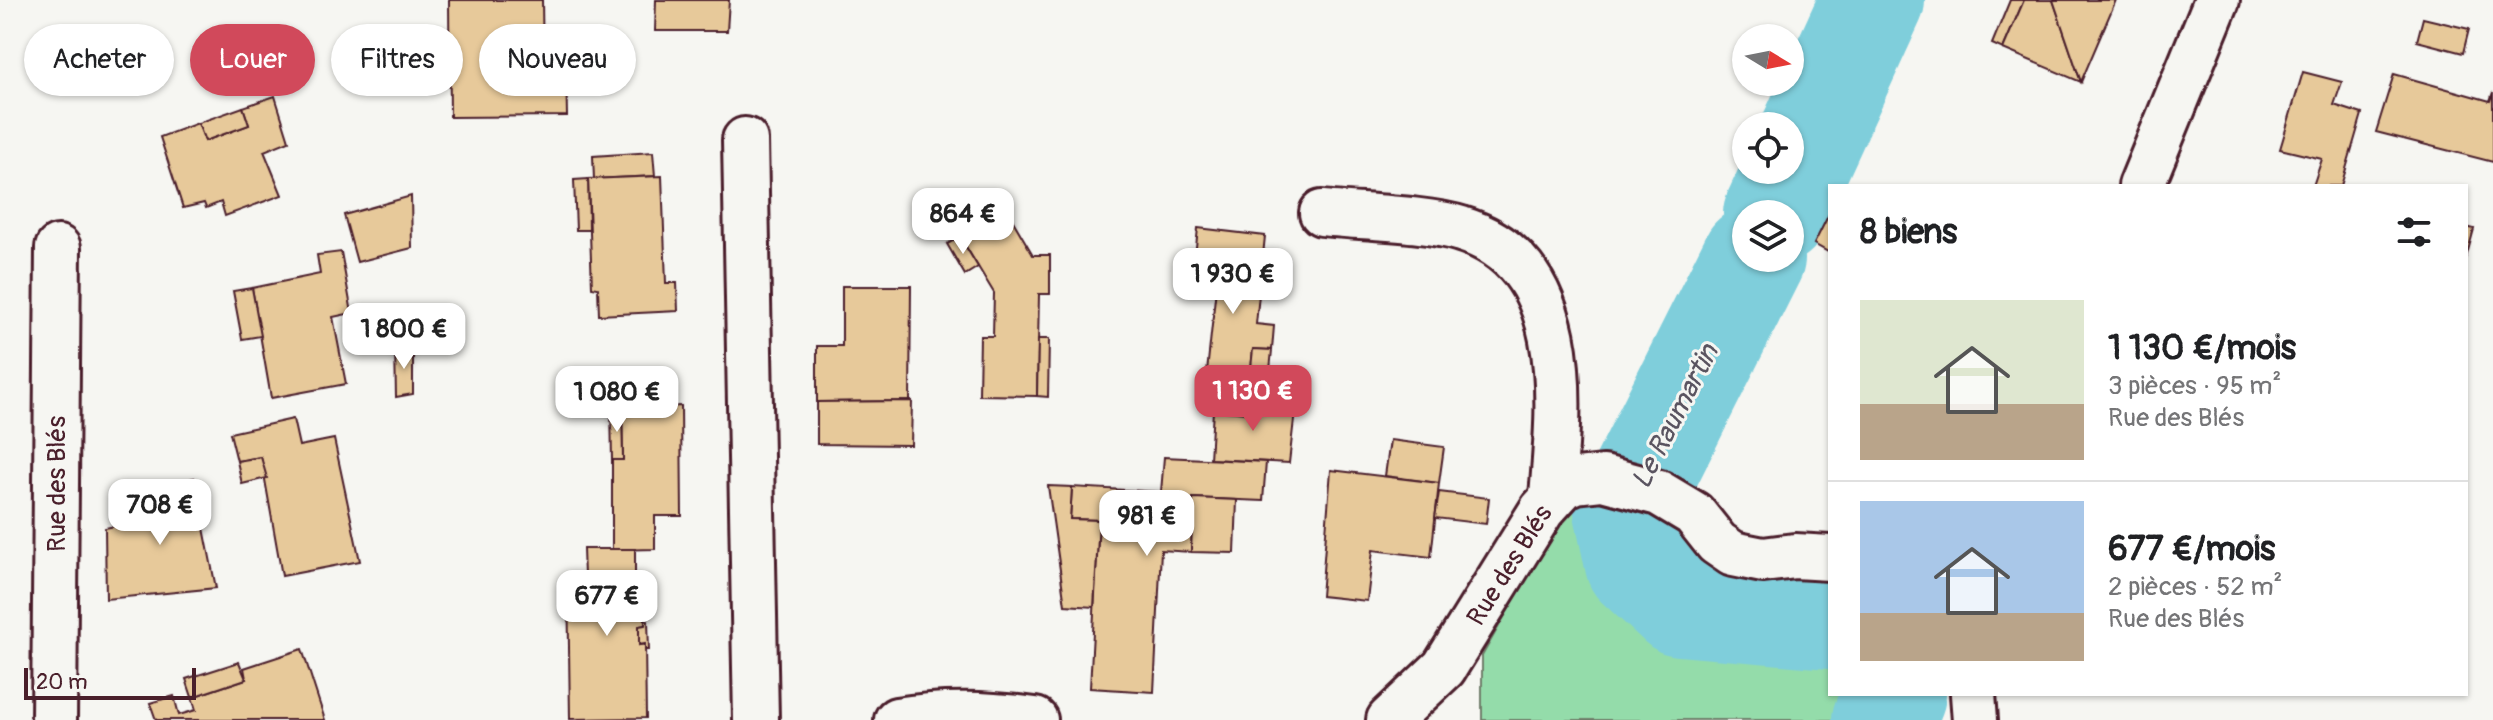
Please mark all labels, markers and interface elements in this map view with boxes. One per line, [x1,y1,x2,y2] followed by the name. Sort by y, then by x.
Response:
[24,24,174,96] chip: Acheter
[190,24,315,96] chip: Louer
[331,24,463,96] chip: Filtres
[479,24,636,96] chip: Nouveau
[1732,24,1804,96] north arrow
[1732,24,1804,272] map controls
[1732,112,1804,184] button: locate
[907,188,1019,256] pin: 864 €
[930,198,996,230] text: 864 €
[1732,200,1804,272] button: layers
[2392,210,2436,254] icon: filters
[1860,211,1957,254] text: 8 biens
[1159,248,1307,316] pin: 1 930 €
[1191,258,1275,290] text: 1 930 €
[330,303,478,371] pin: 1 800 €
[360,313,448,345] text: 1 800 €
[2108,327,2296,370] text: 1 130 €/mois
[1924,332,2020,428] icon: home
[1624,338,1727,495] water label: Le Raumartin
[1179,365,1327,433] pin: 1 130 €
[543,366,691,434] pin: 1 080 €
[2108,370,2281,402] text: 3 pièces · 95 m²
[1212,375,1294,407] text: 1 130 €
[573,376,661,408] text: 1 080 €
[2108,402,2244,434] text: Rue des Blés
[41,416,73,552] street label: Rue des Blés
[104,479,216,547] pin: 708 €
[126,489,194,521] text: 708 €
[1091,490,1203,558] pin: 981 €
[1460,499,1560,632] street label: Rue des Blés
[1117,500,1177,532] text: 981 €
[2108,528,2275,571] text: 677 €/mois
[1924,533,2020,629] icon: home
[551,570,663,638] pin: 677 €
[2108,571,2283,603] text: 2 pièces · 52 m²
[574,580,640,612] text: 677 €
[2108,603,2244,635] text: Rue des Blés
[24,664,196,700] scale bar
[36,668,88,696] text: 20 m

